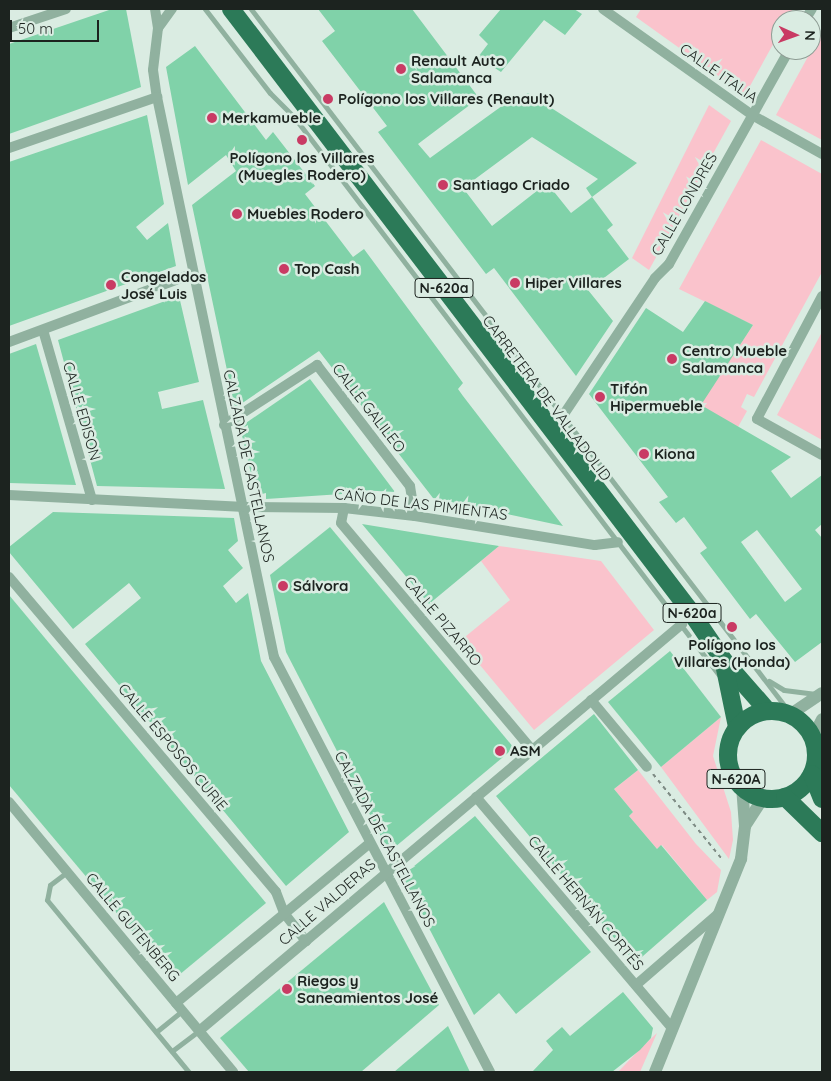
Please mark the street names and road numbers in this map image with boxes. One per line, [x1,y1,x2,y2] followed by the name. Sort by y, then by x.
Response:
[676,39,762,107] street label: CALLE ITALIA
[647,149,721,259] street label: CALLE LONDRES
[414,276,474,300] road number: N-620a
[479,312,615,484] street label: CARRETERA DE VALLADOLID
[59,360,105,462] street label: CALLE EDISON
[329,360,409,456] street label: CALLE GALILEO
[220,368,278,564] street label: CALZADA DE CASTELLANOS
[333,484,509,524] street label: CAÑO DE LAS PIMIENTAS
[400,572,486,670] street label: CALLE PIZARRO
[662,602,722,624] road number: N-620a
[114,680,232,814] street label: CALLE ESPOSOS CURIE
[331,748,439,930] street label: CALZADA DE CASTELLANOS
[706,768,766,791] road number: N-620A
[524,832,648,974] street label: CALLE HERNÁN CORTÉS
[275,855,379,949] street label: CALLE VALDERAS
[82,869,184,985] street label: CALLE GUTENBERG

